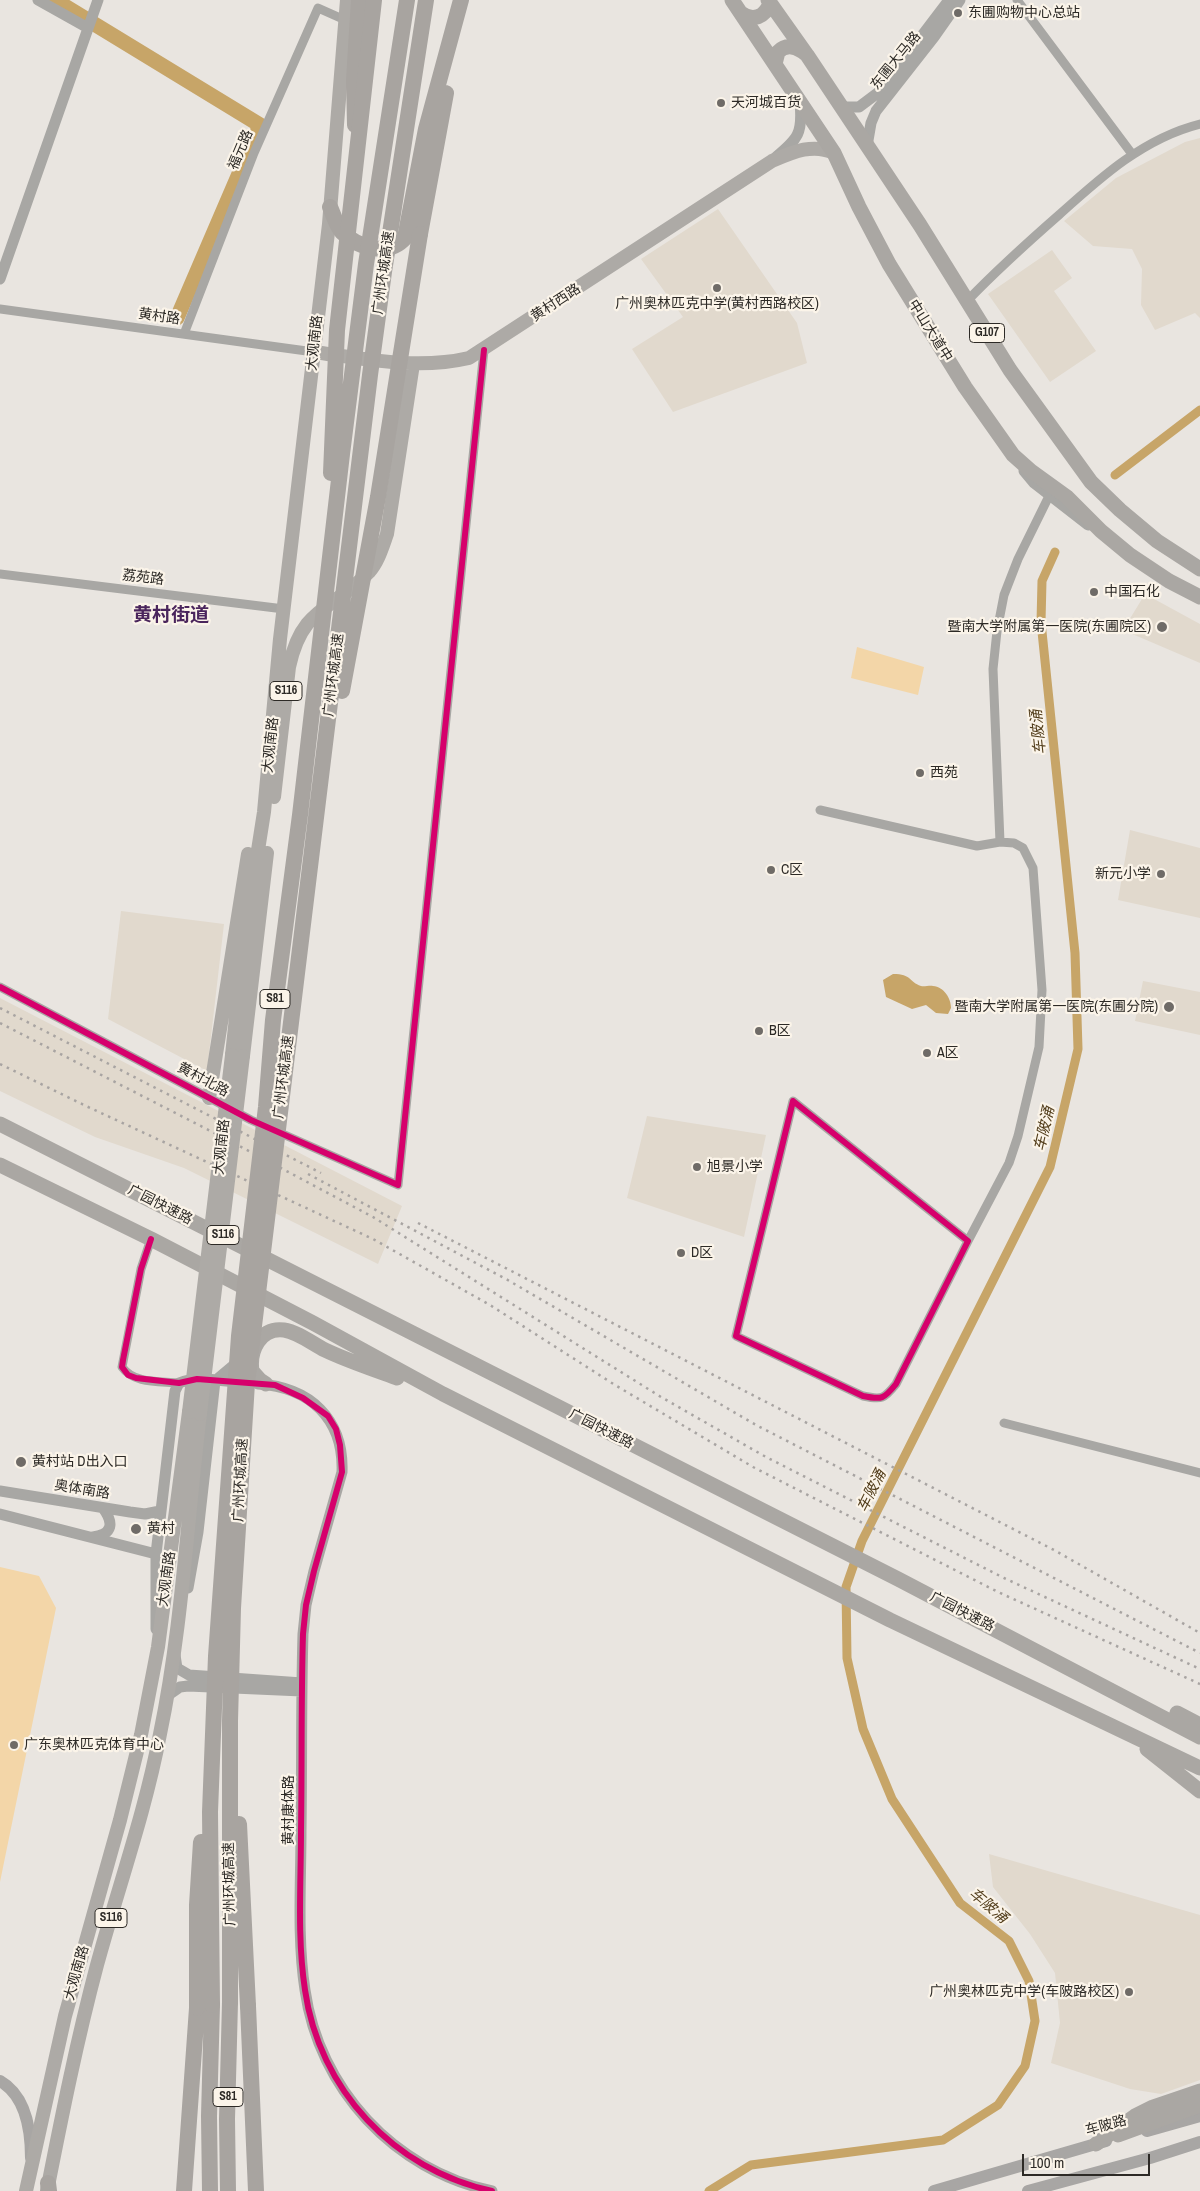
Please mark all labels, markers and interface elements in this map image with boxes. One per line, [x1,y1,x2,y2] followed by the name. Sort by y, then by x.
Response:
[968,5,1080,21] place label: 东圃购物中心总站
[952,7,964,19] marker: 东圃购物中心总站
[867,29,925,93] street label: 东圃大马路
[731,95,801,111] place label: 天河城百货
[715,97,727,109] marker: 天河城百货
[225,127,257,173] street label: 福元路
[370,230,398,316] street label: 广州环城高速
[528,281,584,325] street label: 黄村西路
[711,282,723,294] marker: 广州奥林匹克中学(黄村西路校区)
[615,296,819,312] place label: 广州奥林匹克中学(黄村西路校区)
[904,297,956,365] street label: 中山大道中
[137,306,181,328] street label: 黄村路
[304,314,326,372] street label: 大观南路
[970,323,1004,342] road number: G107
[121,567,165,589] street label: 荔苑路
[1104,584,1160,600] place label: 中国石化
[1088,586,1100,598] marker: 中国石化
[133,605,209,627] district label: 黄村街道
[947,619,1151,635] place label: 暨南大学附属第一医院(东圃院区)
[1155,620,1169,634] marker: 暨南大学附属第一医院(东圃院区)
[321,632,347,718] street label: 广州环城高速
[270,681,302,700] road number: S116
[1028,709,1050,755] water label: 车陂涌
[260,716,282,774] street label: 大观南路
[930,765,958,781] place label: 西苑
[914,767,926,779] marker: 西苑
[781,862,803,878] place label: C区
[765,864,777,876] marker: C区
[1095,866,1151,882] place label: 新元小学
[1155,868,1167,880] marker: 新元小学
[260,990,290,1009] road number: S81
[954,999,1158,1015] place label: 暨南大学附属第一医院(东圃分院)
[1162,1000,1176,1014] marker: 暨南大学附属第一医院(东圃分院)
[769,1023,791,1039] place label: B区
[753,1025,765,1037] marker: B区
[271,1034,297,1120] street label: 广州环城高速
[937,1045,959,1061] place label: A区
[921,1047,933,1059] marker: A区
[174,1059,232,1101] street label: 黄村北路
[1031,1105,1059,1153] water label: 车陂涌
[211,1118,233,1176] street label: 大观南路
[707,1159,763,1175] place label: 旭景小学
[691,1161,703,1173] marker: 旭景小学
[125,1182,195,1228] street label: 广园快速路
[207,1226,239,1244] road number: S116
[691,1245,713,1261] place label: D区
[675,1247,687,1259] marker: D区
[566,1406,636,1452] street label: 广园快速路
[230,1438,252,1522] street label: 广州环城高速
[32,1454,127,1470] place label: 黄村站 D出入口
[14,1455,28,1469] marker: 黄村站 D出入口
[854,1467,890,1515] water label: 车陂涌
[53,1477,111,1503] street label: 奥体南路
[147,1521,175,1537] place label: 黄村
[129,1522,143,1536] marker: 黄村
[155,1550,179,1608] street label: 大观南路
[927,1589,997,1635] street label: 广园快速路
[24,1737,164,1753] place label: 广东奥林匹克体育中心
[8,1739,20,1751] marker: 广东奥林匹克体育中心
[281,1775,297,1845] street label: 黄村康体路
[221,1842,239,1926] street label: 广州环城高速
[965,1885,1011,1927] water label: 车陂涌
[95,1909,127,1928] road number: S116
[61,1944,93,2002] street label: 大观南路
[929,1984,1119,2000] place label: 广州奥林匹克中学(车陂路校区)
[1123,1986,1135,1998] marker: 广州奥林匹克中学(车陂路校区)
[213,2088,243,2106] road number: S81
[1084,2112,1128,2140] street label: 车陂路
[1025,2144,1152,2176] scale bar
[1030,2152,1064,2173] text: 100 m

